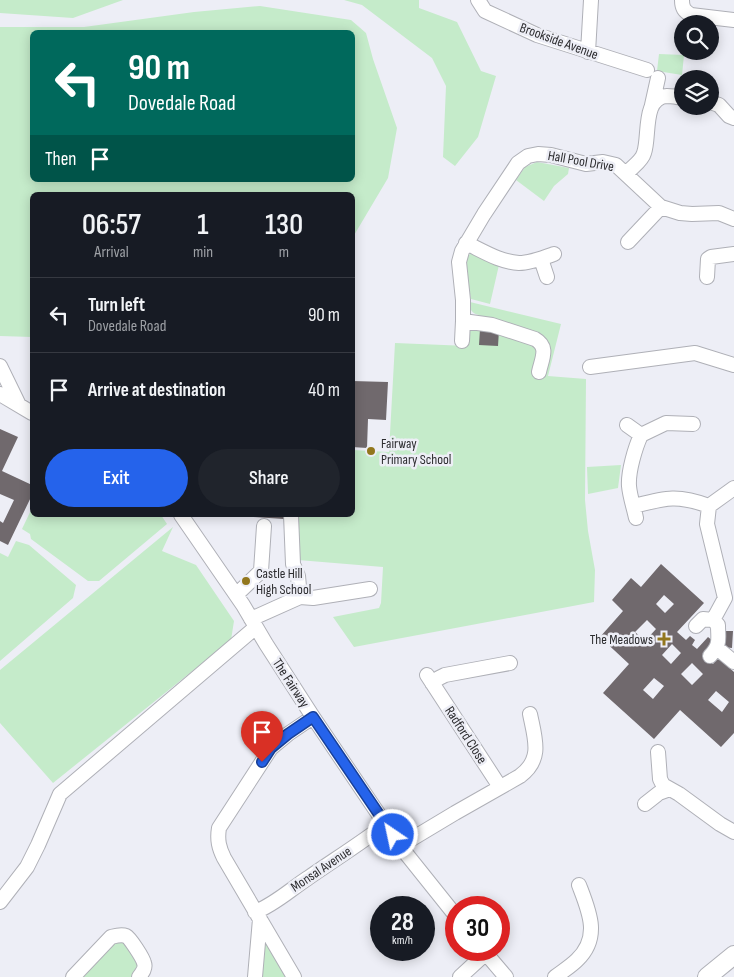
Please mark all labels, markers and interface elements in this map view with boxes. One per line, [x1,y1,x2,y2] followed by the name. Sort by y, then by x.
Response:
[674,15,719,115] map controls
[674,15,719,60] button: search
[517,19,601,63] street label: Brookside Avenue
[128,47,190,90] text: 90 m
[45,50,110,115] icon: left
[674,70,719,115] button: layers
[128,90,236,117] text: Dovedale Road
[86,145,114,173] icon: arrive
[547,147,615,175] street label: Hall Pool Drive
[45,148,76,171] text: Then
[82,207,141,243] text: 06:57
[197,207,209,243] text: 1
[265,207,303,243] text: 130
[94,243,129,262] text: Arrival
[193,243,213,262] text: min
[279,243,289,262] text: m
[88,294,145,317] text: Turn left
[45,301,73,329] icon: left
[308,304,340,327] text: 90 m
[88,317,166,336] text: Dovedale Road
[45,376,73,404] icon: arrive
[88,379,226,402] text: Arrive at destination
[308,379,340,402] text: 40 m
[381,435,451,468] place label: Fairway Primary School
[365,445,377,457] marker: Fairway Primary School
[45,449,188,507] button: Exit
[198,449,340,507] button: Share
[256,565,311,598] place label: Castle Hill High School
[240,575,252,587] marker: Castle Hill High School
[590,631,653,648] place label: The Meadows
[657,632,671,646] marker: The Meadows
[269,655,313,711] street label: The Fairway
[441,703,491,767] street label: Radford Close
[241,711,283,762] pin
[248,718,276,746] icon: arrive
[366,808,418,860] position arrow
[287,843,355,895] street label: Monsal Avenue
[445,896,510,961] speed limit sign: 30
[391,907,414,938] text: 28
[392,933,413,948] text: km/h

